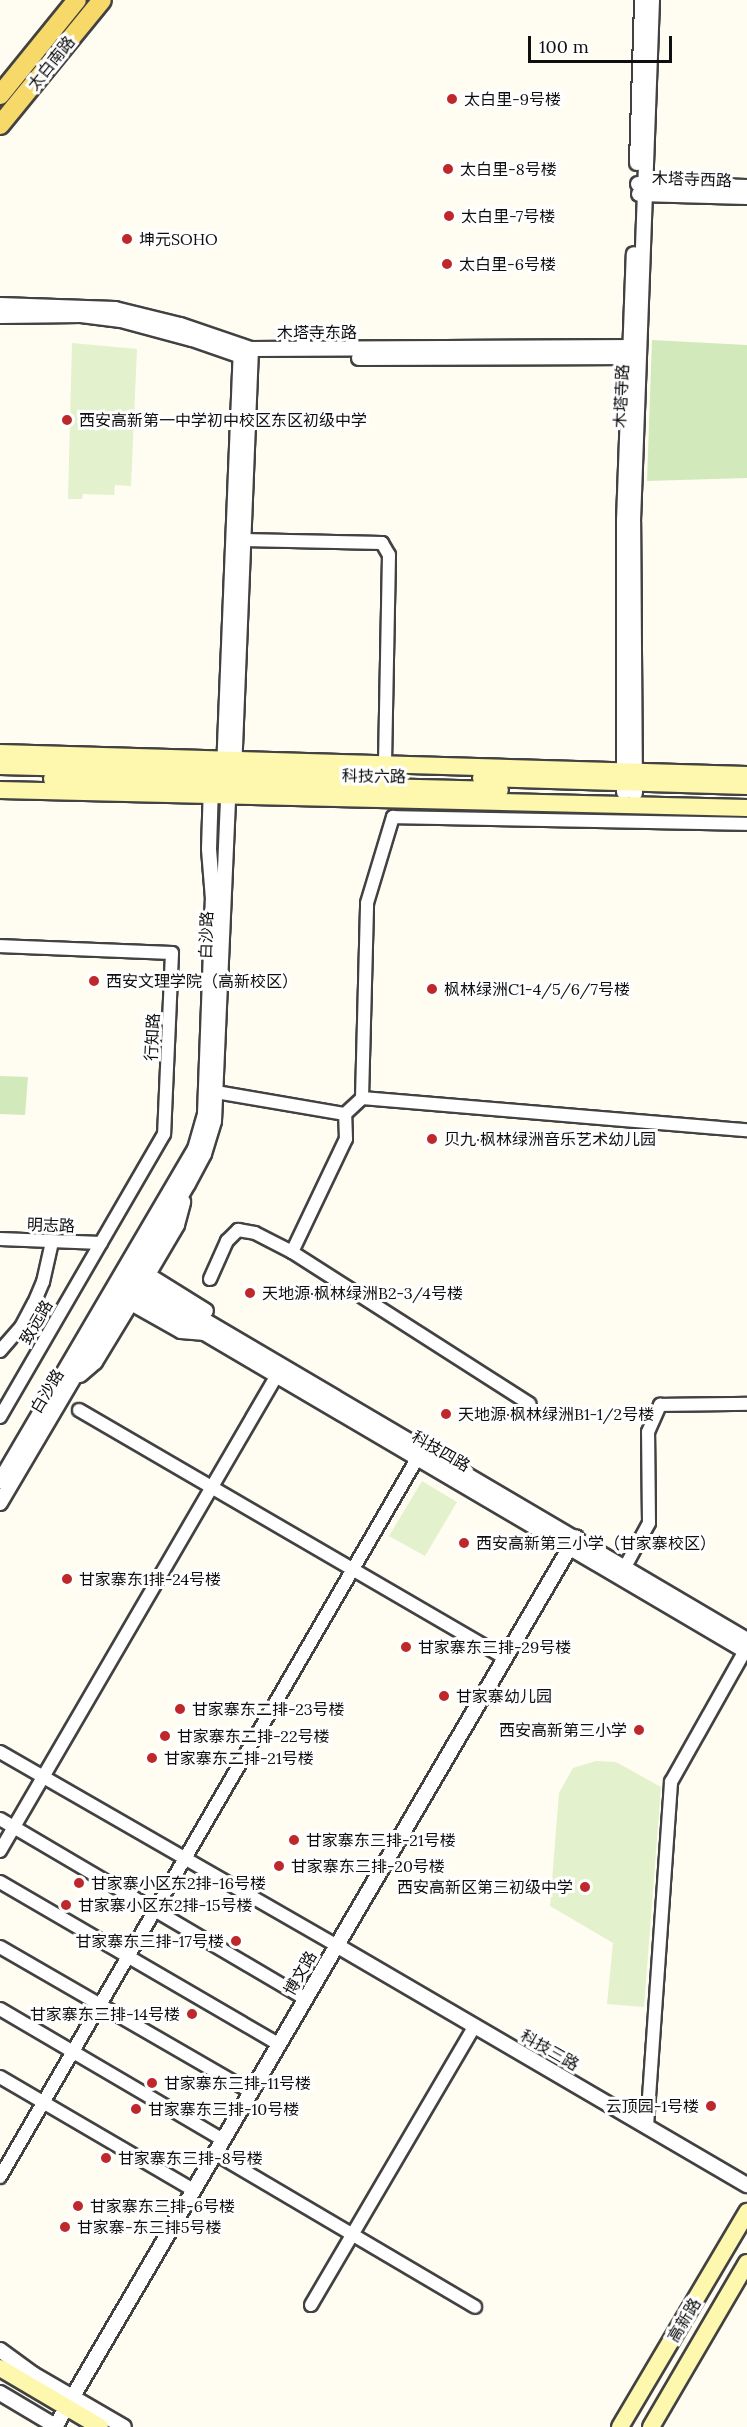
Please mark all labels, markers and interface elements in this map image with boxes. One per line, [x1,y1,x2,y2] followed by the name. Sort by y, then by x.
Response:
[531,24,675,62] scale bar
[23,32,79,94] street label: 太白南路
[539,35,589,58] text: 100 m
[464,89,561,109] place label: 太白里-9号楼
[445,92,459,106] marker: 太白里-9号楼
[460,159,557,179] place label: 太白里-8号楼
[441,162,455,176] marker: 太白里-8号楼
[652,168,732,190] street label: 木塔寺西路
[461,206,555,226] place label: 太白里-7号楼
[442,209,456,223] marker: 太白里-7号楼
[139,229,218,249] place label: 坤元SOHO
[120,232,134,246] marker: 坤元SOHO
[459,254,556,274] place label: 太白里-6号楼
[440,257,454,271] marker: 太白里-6号楼
[277,322,357,342] street label: 木塔寺东路
[610,364,632,428] street label: 木塔寺路
[79,410,367,430] place label: 西安高新第一中学初中校区东区初级中学
[60,413,74,427] marker: 西安高新第一中学初中校区东区初级中学
[342,766,406,786] street label: 科技六路
[196,911,216,959] street label: 白沙路
[106,971,298,991] place label: 西安文理学院（高新校区）
[87,974,101,988] marker: 西安文理学院（高新校区）
[444,979,630,999] place label: 枫林绿洲C1-4/5/6/7号楼
[425,982,439,996] marker: 枫林绿洲C1-4/5/6/7号楼
[141,1013,163,1061] street label: 行知路
[444,1129,656,1149] place label: 贝九·枫林绿洲音乐艺术幼儿园
[425,1132,439,1146] marker: 贝九·枫林绿洲音乐艺术幼儿园
[27,1215,75,1235] street label: 明志路
[262,1283,463,1303] place label: 天地源·枫林绿洲B2-3/4号楼
[243,1286,257,1300] marker: 天地源·枫林绿洲B2-3/4号楼
[16,1296,56,1348] street label: 致远路
[26,1365,68,1417] street label: 白沙路
[458,1404,654,1424] place label: 天地源·枫林绿洲B1-1/2号楼
[439,1407,453,1421] marker: 天地源·枫林绿洲B1-1/2号楼
[408,1427,474,1475] street label: 科技四路
[476,1533,716,1553] place label: 西安高新第三小学（甘家寨校区）
[457,1536,471,1550] marker: 西安高新第三小学（甘家寨校区）
[79,1569,221,1589] place label: 甘家寨东1排-24号楼
[60,1572,74,1586] marker: 甘家寨东1排-24号楼
[418,1637,571,1657] place label: 甘家寨东三排-29号楼
[399,1640,413,1654] marker: 甘家寨东三排-29号楼
[456,1686,552,1706] place label: 甘家寨幼儿园
[437,1689,451,1703] marker: 甘家寨幼儿园
[192,1699,345,1719] place label: 甘家寨东二排-23号楼
[173,1702,187,1716] marker: 甘家寨东二排-23号楼
[499,1720,627,1740] place label: 西安高新第三小学
[632,1723,646,1737] marker: 西安高新第三小学
[177,1726,329,1746] place label: 甘家寨东二排-22号楼
[158,1729,172,1743] marker: 甘家寨东二排-22号楼
[164,1748,314,1768] place label: 甘家寨东二排-21号楼
[145,1751,159,1765] marker: 甘家寨东二排-21号楼
[306,1830,456,1850] place label: 甘家寨东三排-21号楼
[287,1833,301,1847] marker: 甘家寨东三排-21号楼
[291,1856,445,1876] place label: 甘家寨东三排-20号楼
[272,1859,286,1873] marker: 甘家寨东三排-20号楼
[91,1873,266,1893] place label: 甘家寨小区东2排-16号楼
[72,1876,86,1890] marker: 甘家寨小区东2排-16号楼
[397,1877,573,1897] place label: 西安高新区第三初级中学
[578,1880,592,1894] marker: 西安高新区第三初级中学
[78,1895,253,1915] place label: 甘家寨小区东2排-15号楼
[59,1898,73,1912] marker: 甘家寨小区东2排-15号楼
[75,1931,224,1951] place label: 甘家寨东三排-17号楼
[229,1934,243,1948] marker: 甘家寨东三排-17号楼
[280,1947,320,1999] street label: 博文路
[30,2004,180,2024] place label: 甘家寨东三排-14号楼
[185,2007,199,2021] marker: 甘家寨东三排-14号楼
[517,2026,583,2074] street label: 科技三路
[164,2073,311,2093] place label: 甘家寨东三排-11号楼
[145,2076,159,2090] marker: 甘家寨东三排-11号楼
[606,2096,699,2116] place label: 云顶园-1号楼
[148,2099,299,2119] place label: 甘家寨东三排-10号楼
[704,2099,718,2113] marker: 云顶园-1号楼
[129,2102,143,2116] marker: 甘家寨东三排-10号楼
[118,2148,263,2168] place label: 甘家寨东三排-8号楼
[99,2151,113,2165] marker: 甘家寨东三排-8号楼
[90,2196,235,2216] place label: 甘家寨东三排-6号楼
[71,2199,85,2213] marker: 甘家寨东三排-6号楼
[77,2217,222,2237] place label: 甘家寨-东三排5号楼
[58,2220,72,2234] marker: 甘家寨-东三排5号楼
[663,2294,705,2346] street label: 高新路

